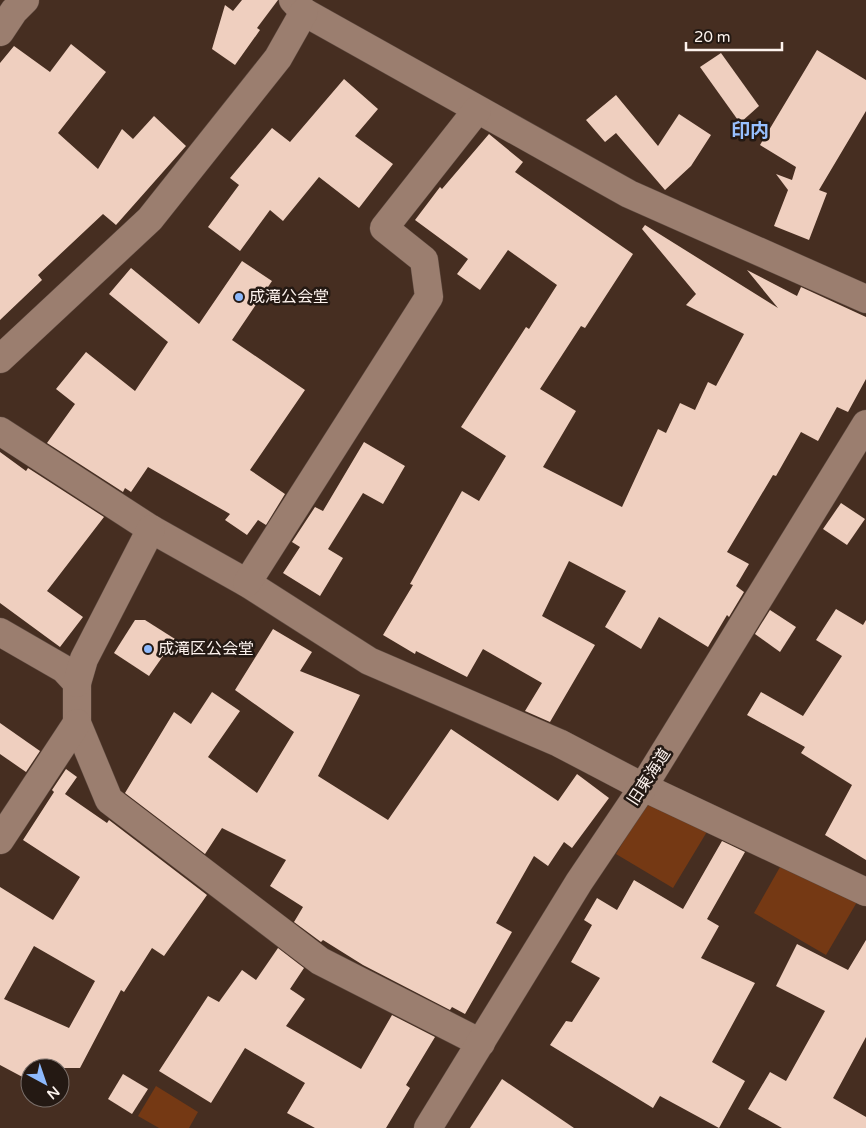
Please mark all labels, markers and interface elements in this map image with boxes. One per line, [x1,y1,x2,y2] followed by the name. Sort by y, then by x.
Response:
[686,20,782,52] scale bar
[694,28,731,46] text: 20 m
[731,120,769,142] district label: 印内
[249,287,329,307] place label: 成滝公会堂
[233,291,245,303] marker: 成滝公会堂
[158,639,254,659] place label: 成滝区公会堂
[142,643,154,655] marker: 成滝区公会堂
[623,745,675,809] street label: 旧東海道
[20,1058,70,1108] north arrow
[43,1082,63,1103] text: N

